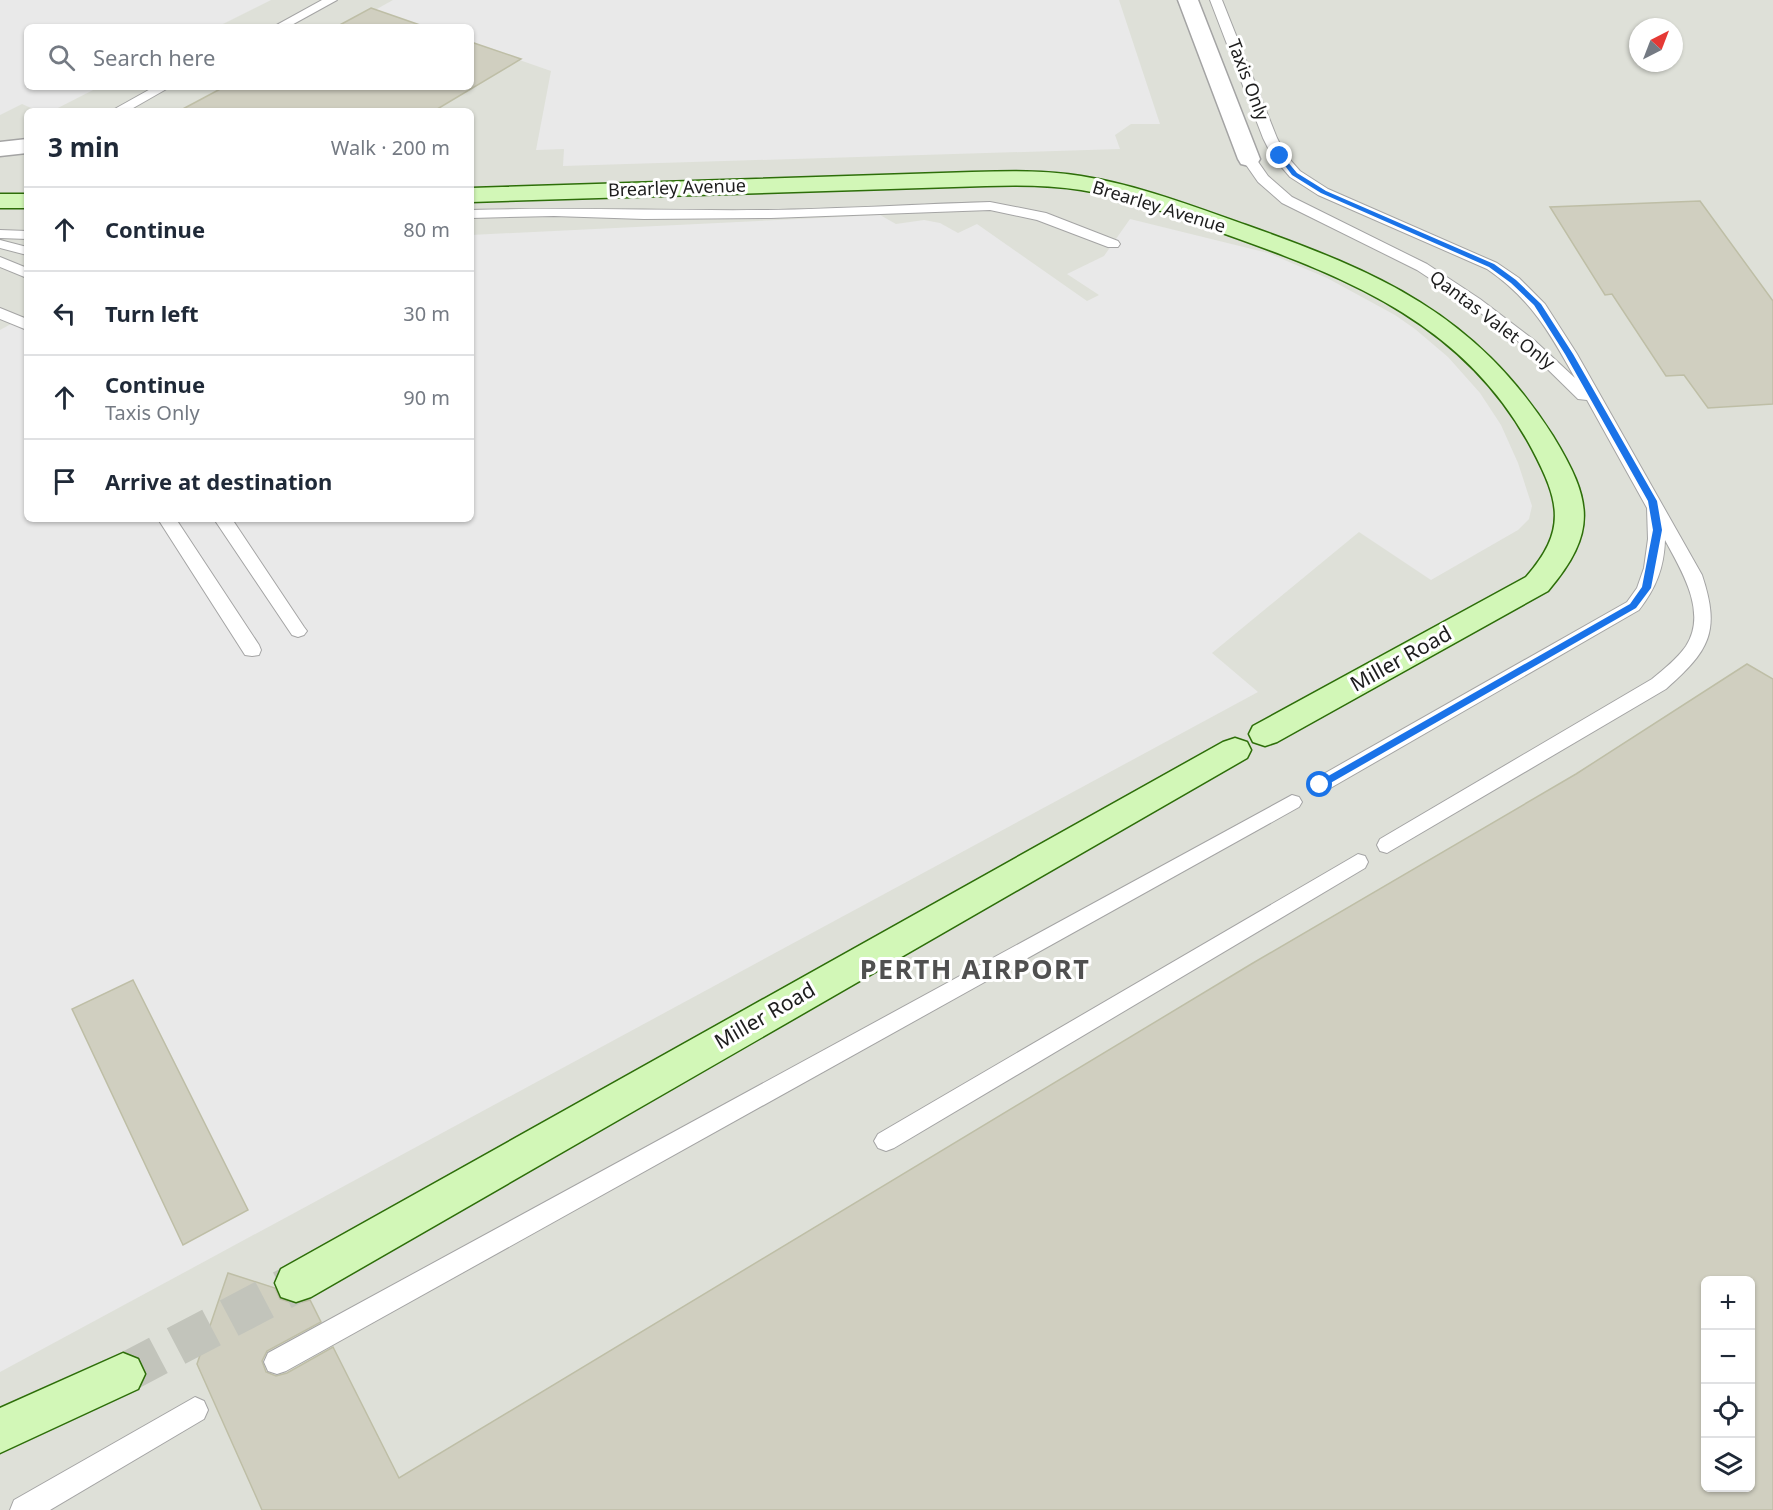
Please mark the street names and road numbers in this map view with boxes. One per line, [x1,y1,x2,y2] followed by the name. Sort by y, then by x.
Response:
[1222,36,1276,124] street label: Taxis Only
[608,173,746,201] street label: Brearley Avenue
[1090,174,1229,238] street label: Brearley Avenue
[1425,264,1561,375] street label: Qantas Valet Only
[1345,619,1456,697] street label: Miller Road
[709,975,820,1055] street label: Miller Road

